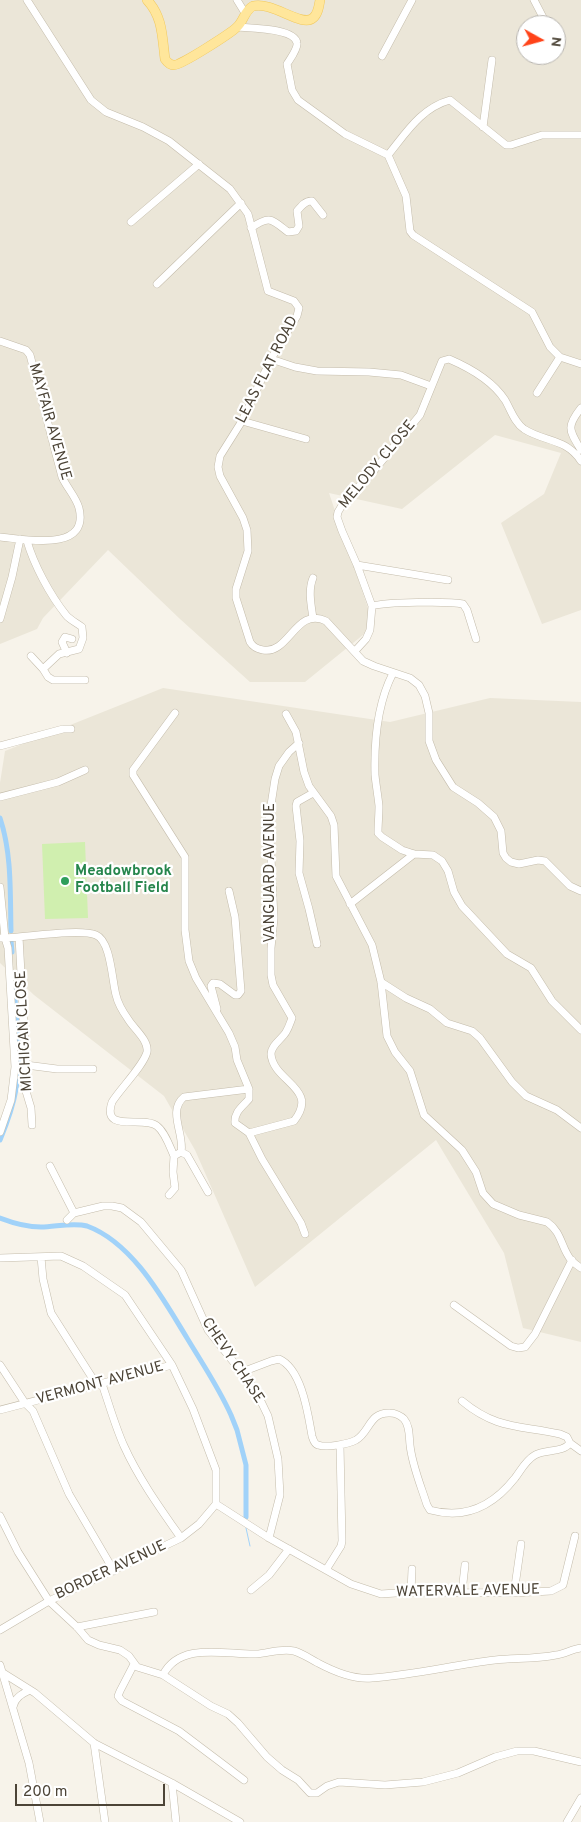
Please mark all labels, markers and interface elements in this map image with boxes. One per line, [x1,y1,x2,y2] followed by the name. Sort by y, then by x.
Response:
[516,15,566,65] north arrow
[546,36,564,48] text: N
[233,313,303,427] street label: LEAS FLAT ROAD
[24,361,74,483] street label: MAYFAIR AVENUE
[336,417,420,513] street label: MELODY CLOSE
[262,803,280,943] street label: VANGUARD AVENUE
[75,863,172,898] place label: Meadowbrook Football Field
[59,875,71,887] marker: Meadowbrook Football Field
[13,970,37,1092] street label: MICHIGAN CLOSE
[197,1315,267,1407] street label: CHEVY CHASE
[34,1358,166,1410] street label: VERMONT AVENUE
[53,1537,169,1605] street label: BORDER AVENUE
[396,1582,540,1602] street label: WATERVALE AVENUE
[18,1774,168,1806] scale bar
[23,1783,68,1802] text: 200 m

